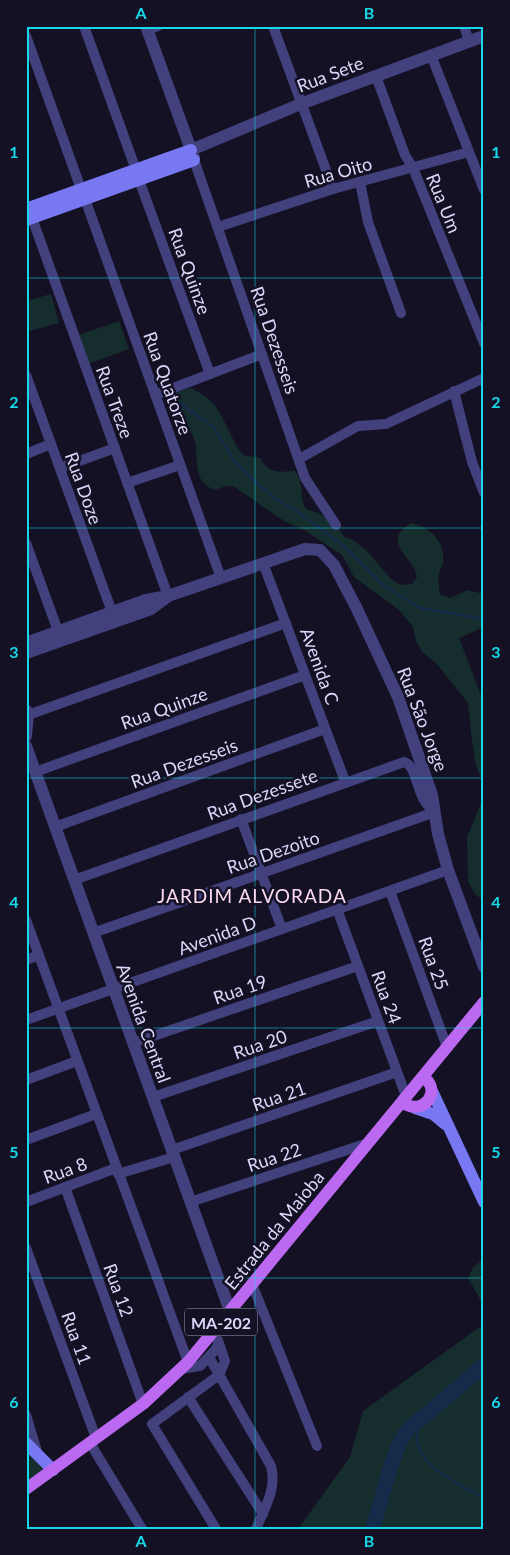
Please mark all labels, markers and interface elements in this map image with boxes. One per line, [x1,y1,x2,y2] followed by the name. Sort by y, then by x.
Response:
[134,3,147,22] text: A
[364,3,374,22] text: B
[294,51,366,97] street label: Rua Sete
[9,142,19,161] text: 1
[491,142,501,161] text: 1
[301,152,375,192] street label: Rua Oito
[422,170,466,236] street label: Rua Um
[164,225,216,317] street label: Rua Quinze
[246,283,304,397] street label: Rua Dezesseis
[139,328,197,438] street label: Rua Quatorze
[92,363,138,441] street label: Rua Treze
[9,392,19,411] text: 2
[491,392,501,411] text: 2
[61,449,107,527] street label: Rua Doze
[296,625,344,707] street label: Avenida C
[9,642,19,661] text: 3
[491,642,501,661] text: 3
[393,664,453,774] street label: Rua São Jorge
[118,682,210,734] street label: Rua Quinze
[127,733,241,793] street label: Rua Dezesseis
[204,764,320,824] street label: Rua Dezessete
[224,826,322,878] street label: Rua Dezoito
[157,884,347,907] district label: JARDIM ALVORADA
[9,892,19,911] text: 4
[491,892,501,911] text: 4
[175,911,259,959] street label: Avenida D
[414,933,454,993] street label: Rua 25
[112,960,176,1086] street label: Avenida Central
[367,967,407,1027] street label: Rua 24
[210,970,270,1008] street label: Rua 19
[230,1025,290,1063] street label: Rua 20
[249,1077,309,1115] street label: Rua 21
[244,1138,304,1176] street label: Rua 22
[9,1142,19,1161] text: 5
[491,1142,501,1161] text: 5
[40,1152,90,1188] street label: Rua 8
[219,1166,329,1294] street label: Estrada da Maioba
[99,1260,139,1320] street label: Rua 12
[57,1308,97,1368] street label: Rua 11
[185,1308,257,1335] road number: MA-202
[9,1392,19,1411] text: 6
[491,1392,501,1411] text: 6
[134,1531,147,1550] text: A
[364,1531,374,1550] text: B

